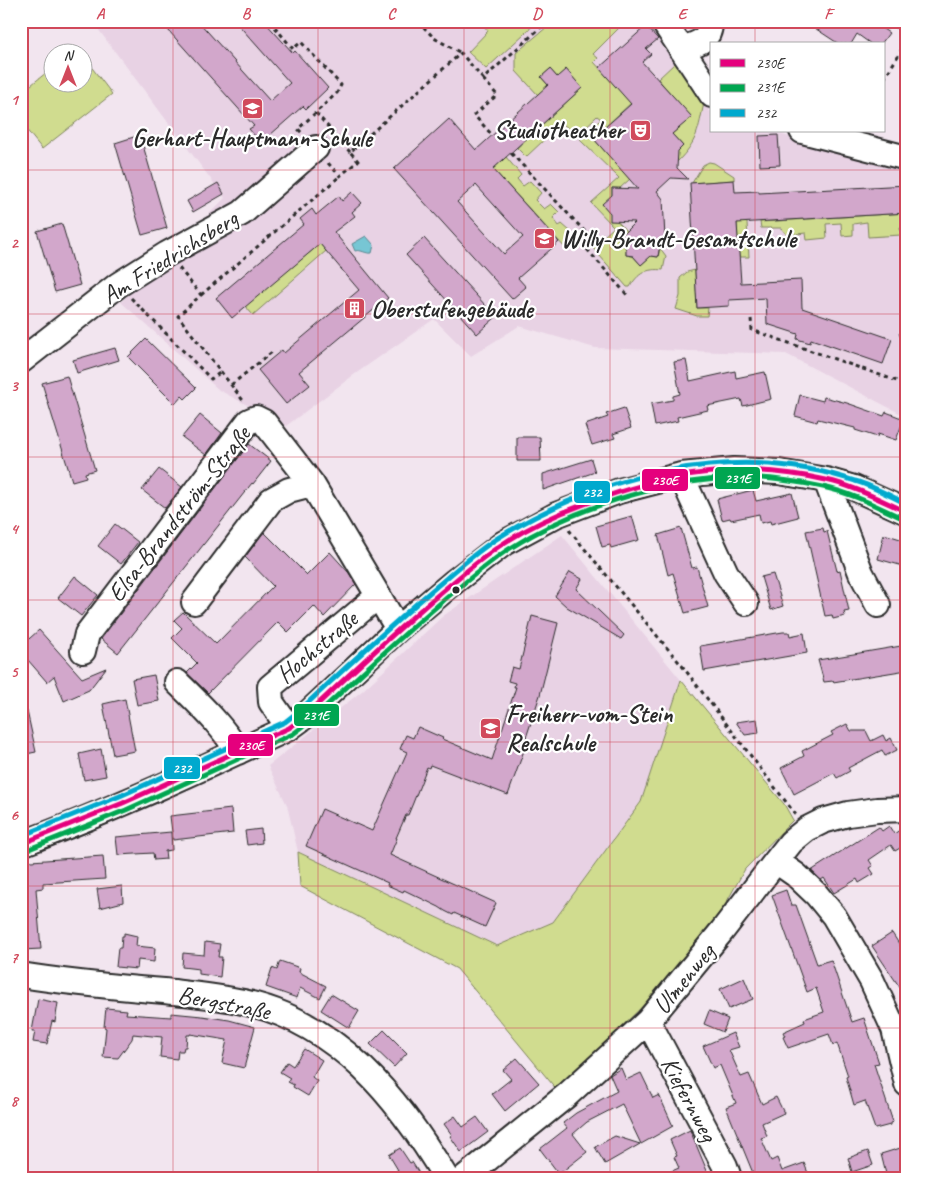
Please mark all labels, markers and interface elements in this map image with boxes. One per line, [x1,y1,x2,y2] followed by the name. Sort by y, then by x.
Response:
[96,4,106,24] text: A
[242,4,252,24] text: B
[387,4,397,24] text: C
[532,4,543,24] text: D
[678,4,689,24] text: E
[824,4,835,24] text: F
[42,42,92,92] north arrow
[710,42,886,132] legend
[64,47,75,64] text: N
[756,54,786,73] text: 230E
[756,78,786,97] text: 231E
[10,90,19,110] text: 1
[240,97,264,121] school or university icon: Gerhart-Hauptmann-Schule
[756,104,778,123] text: 232
[494,114,627,146] place label: Studiotheather
[628,118,652,142] theatre icon: Studiotheather
[132,122,374,154] place label: Gerhart-Hauptmann-Schule
[96,202,245,312] street label: Am Friedrichsberg
[561,223,799,255] place label: Willy-Brandt-Gesamtschule
[533,227,557,251] school or university icon: Willy-Brandt-Gesamtschule
[10,233,19,253] text: 2
[371,293,534,325] place label: Oberstufengebäude
[343,297,367,321] building icon: Oberstufengebäude
[10,376,19,396] text: 3
[100,418,259,608] street label: Elsa-Brandström-Straße
[714,466,761,490] line badge: 231E
[641,468,689,492] line badge: 230E
[725,470,754,487] text: 231E
[652,472,681,489] text: 230E
[573,480,611,504] line badge: 232
[583,484,603,501] text: 232
[10,519,19,539] text: 4
[451,585,461,595] unlabelled marker
[270,602,366,690] street label: Hochstraße
[11,662,20,682] text: 5
[506,698,673,759] place label: Freiherr-vom-Stein Realschule
[293,703,340,727] line badge: 231E
[303,707,332,724] text: 231E
[478,716,502,740] school or university icon: Freiherr-vom-Stein Realschule
[227,733,274,757] line badge: 230E
[238,737,267,754] text: 230E
[163,756,201,780] line badge: 232
[173,760,193,777] text: 232
[10,805,19,825] text: 6
[646,936,723,1021] street label: Ulmenweg
[10,948,19,968] text: 7
[175,978,274,1028] street label: Bergstraße
[653,1051,726,1149] street label: Kiefernweg
[10,1091,19,1111] text: 8

